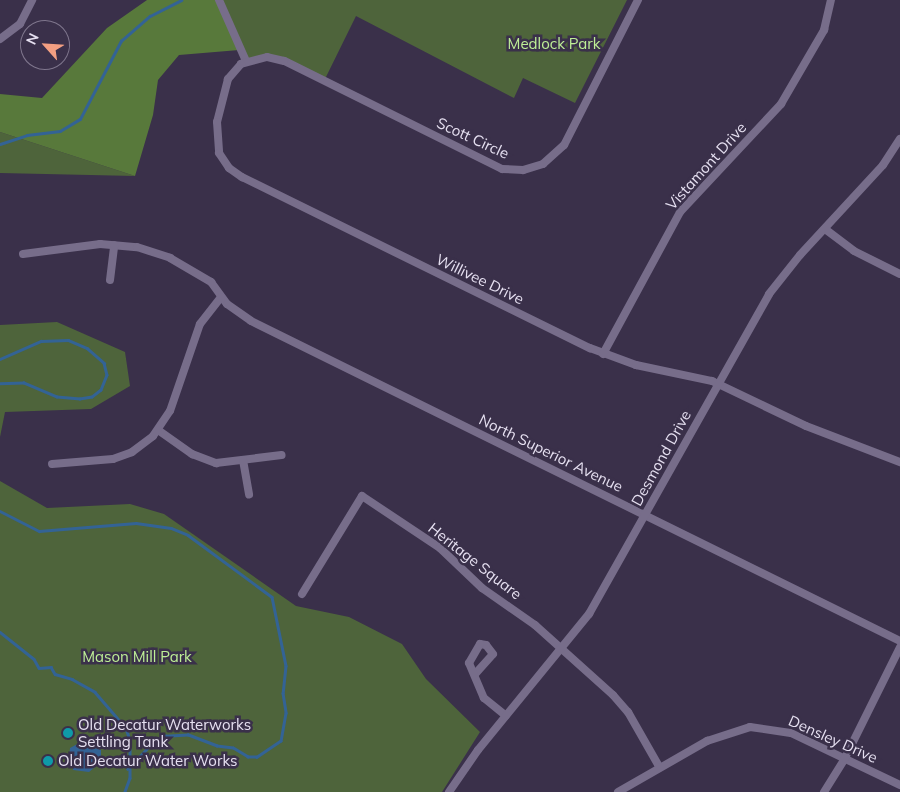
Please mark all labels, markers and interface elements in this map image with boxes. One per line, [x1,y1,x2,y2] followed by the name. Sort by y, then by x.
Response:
[20,20,70,70] north arrow
[22,30,43,48] text: N
[508,35,600,53] park label: Medlock Park
[434,113,512,163] street label: Scott Circle
[662,119,750,213] street label: Vistamont Drive
[433,250,527,308] street label: Willivee Drive
[627,407,695,509] street label: Desmond Drive
[476,410,626,496] street label: North Superior Avenue
[425,519,525,603] street label: Heritage Square
[82,648,192,666] park label: Mason Mill Park
[786,711,880,767] street label: Densley Drive
[78,715,251,750] place label: Old Decatur Waterworks Settling Tank
[62,727,74,739] marker: Old Decatur Waterworks Settling Tank
[58,752,237,770] place label: Old Decatur Water Works
[42,755,54,767] marker: Old Decatur Water Works

